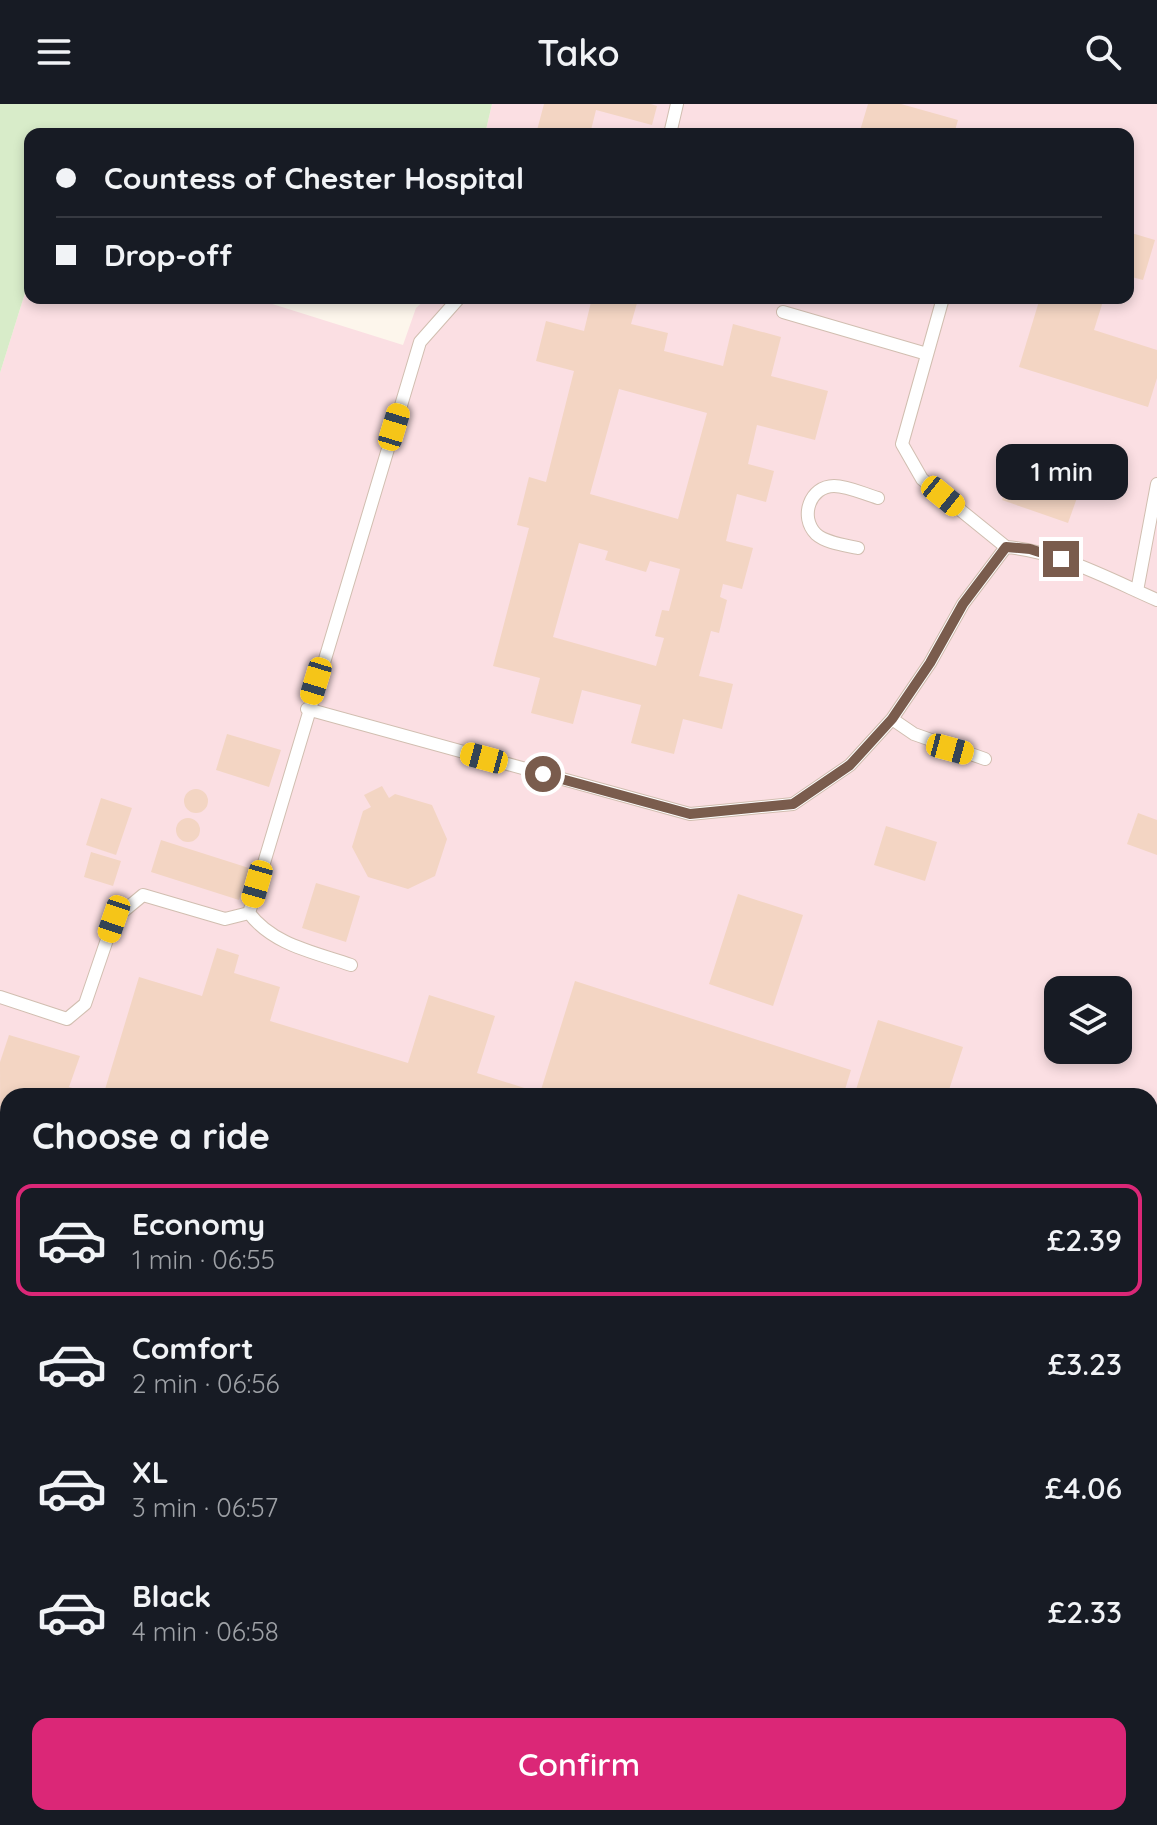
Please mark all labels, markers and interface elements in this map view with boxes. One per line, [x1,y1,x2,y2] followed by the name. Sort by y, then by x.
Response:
[32,30,76,74] icon: menu
[537,30,620,75] text: Tako
[1081,30,1125,74] icon: search
[104,159,524,197] text: Countess of Chester Hospital
[104,236,232,274] text: Drop-off
[376,401,412,453] car
[995,443,1127,499] callout: 1 min
[1031,455,1093,488] text: 1 min
[917,472,969,520] car
[1043,541,1079,577] route end
[298,655,334,707] car
[924,731,976,767] car
[458,740,510,776] car
[525,756,561,792] route start
[239,858,275,910] car
[95,892,133,946] car
[1044,976,1132,1064] map controls
[1044,976,1132,1064] button: layers
[32,1113,270,1158] text: Choose a ride
[36,1204,108,1276] icon: car
[132,1205,265,1243] text: Economy
[1047,1221,1122,1259] text: £2.39
[132,1243,275,1276] text: 1 min · 06:55
[36,1328,108,1400] icon: car
[132,1329,253,1367] text: Comfort
[1048,1345,1122,1383] text: £3.23
[132,1367,280,1400] text: 2 min · 06:56
[36,1452,108,1524] icon: car
[132,1453,169,1491] text: XL
[1045,1469,1122,1507] text: £4.06
[132,1491,278,1524] text: 3 min · 06:57
[36,1576,108,1648] icon: car
[132,1577,211,1615] text: Black
[1048,1593,1122,1631] text: £2.33
[132,1615,279,1648] text: 4 min · 06:58
[32,1718,1126,1810] button: Confirm

